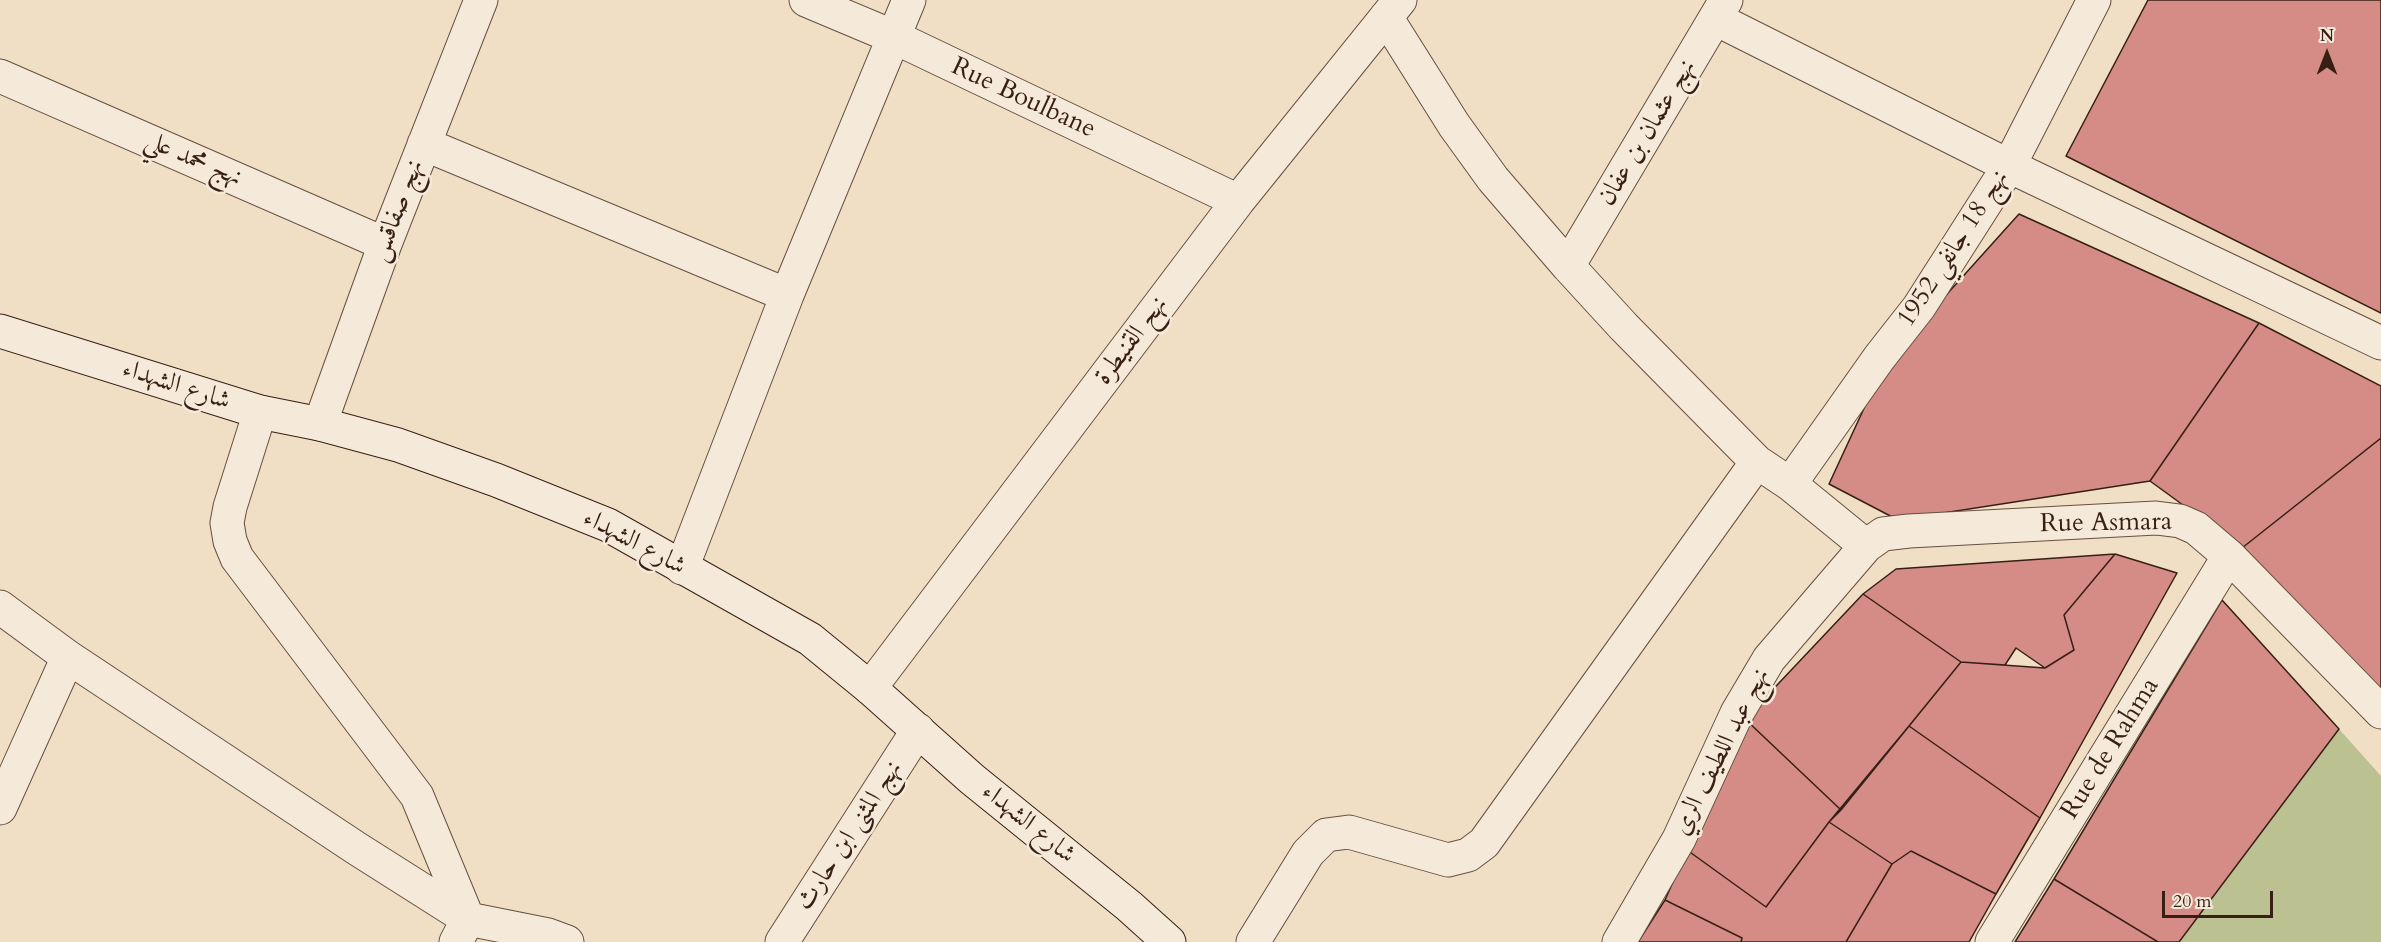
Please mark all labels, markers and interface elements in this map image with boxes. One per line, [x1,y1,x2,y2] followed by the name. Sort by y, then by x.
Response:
[2297,24,2357,84] north arrow
[2320,25,2334,47] text: N
[946,52,1100,146] street label: Rue Boulbane
[1592,54,1704,212] street label: نهج عثمان بن عفان
[139,126,247,194] street label: نهج محمد علي
[364,155,432,267] street label: نهج صفاقس
[1892,164,2016,334] street label: نهج 18 جانفي 1952
[1089,291,1175,391] street label: نهح القنيطرة
[118,354,234,418] street label: شارع الشهداء
[577,503,691,583] street label: شارع الشهداء
[2040,507,2172,541] street label: Rue Asmara
[1666,663,1778,841] street label: نهج عبد اللطيف الري
[2055,673,2167,825] street label: Rue de Rahma
[790,755,910,917] street label: نهج المثنى ابن حارث
[975,777,1081,871] street label: شارع الشهداء
[2165,879,2276,917] scale bar
[2173,889,2212,914] text: 20 m

